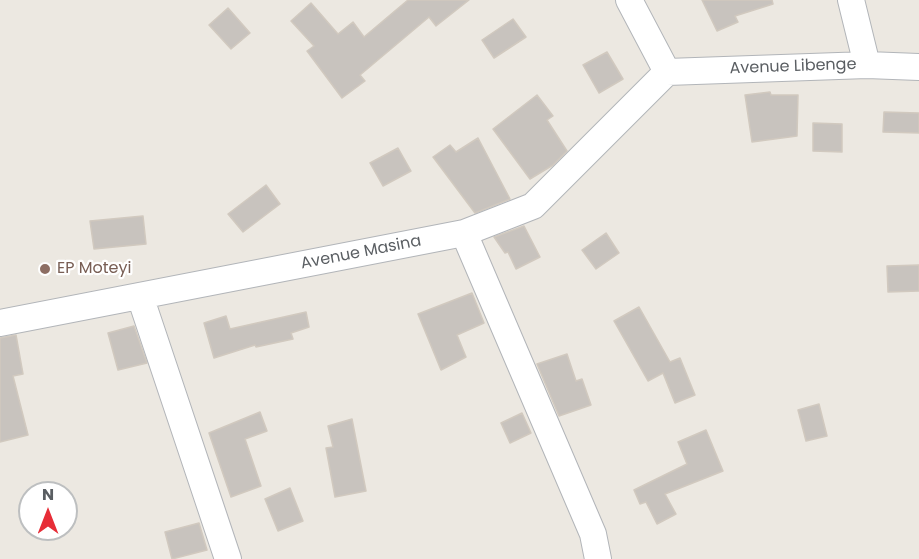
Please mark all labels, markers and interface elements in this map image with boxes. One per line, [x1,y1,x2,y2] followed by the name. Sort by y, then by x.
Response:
[729,55,857,79] street label: Avenue Libenge
[299,232,423,274] street label: Avenue Masina
[57,259,131,279] place label: EP Moteyi
[38,262,52,276] marker: EP Moteyi
[18,481,78,541] north arrow
[42,483,54,506] text: N

